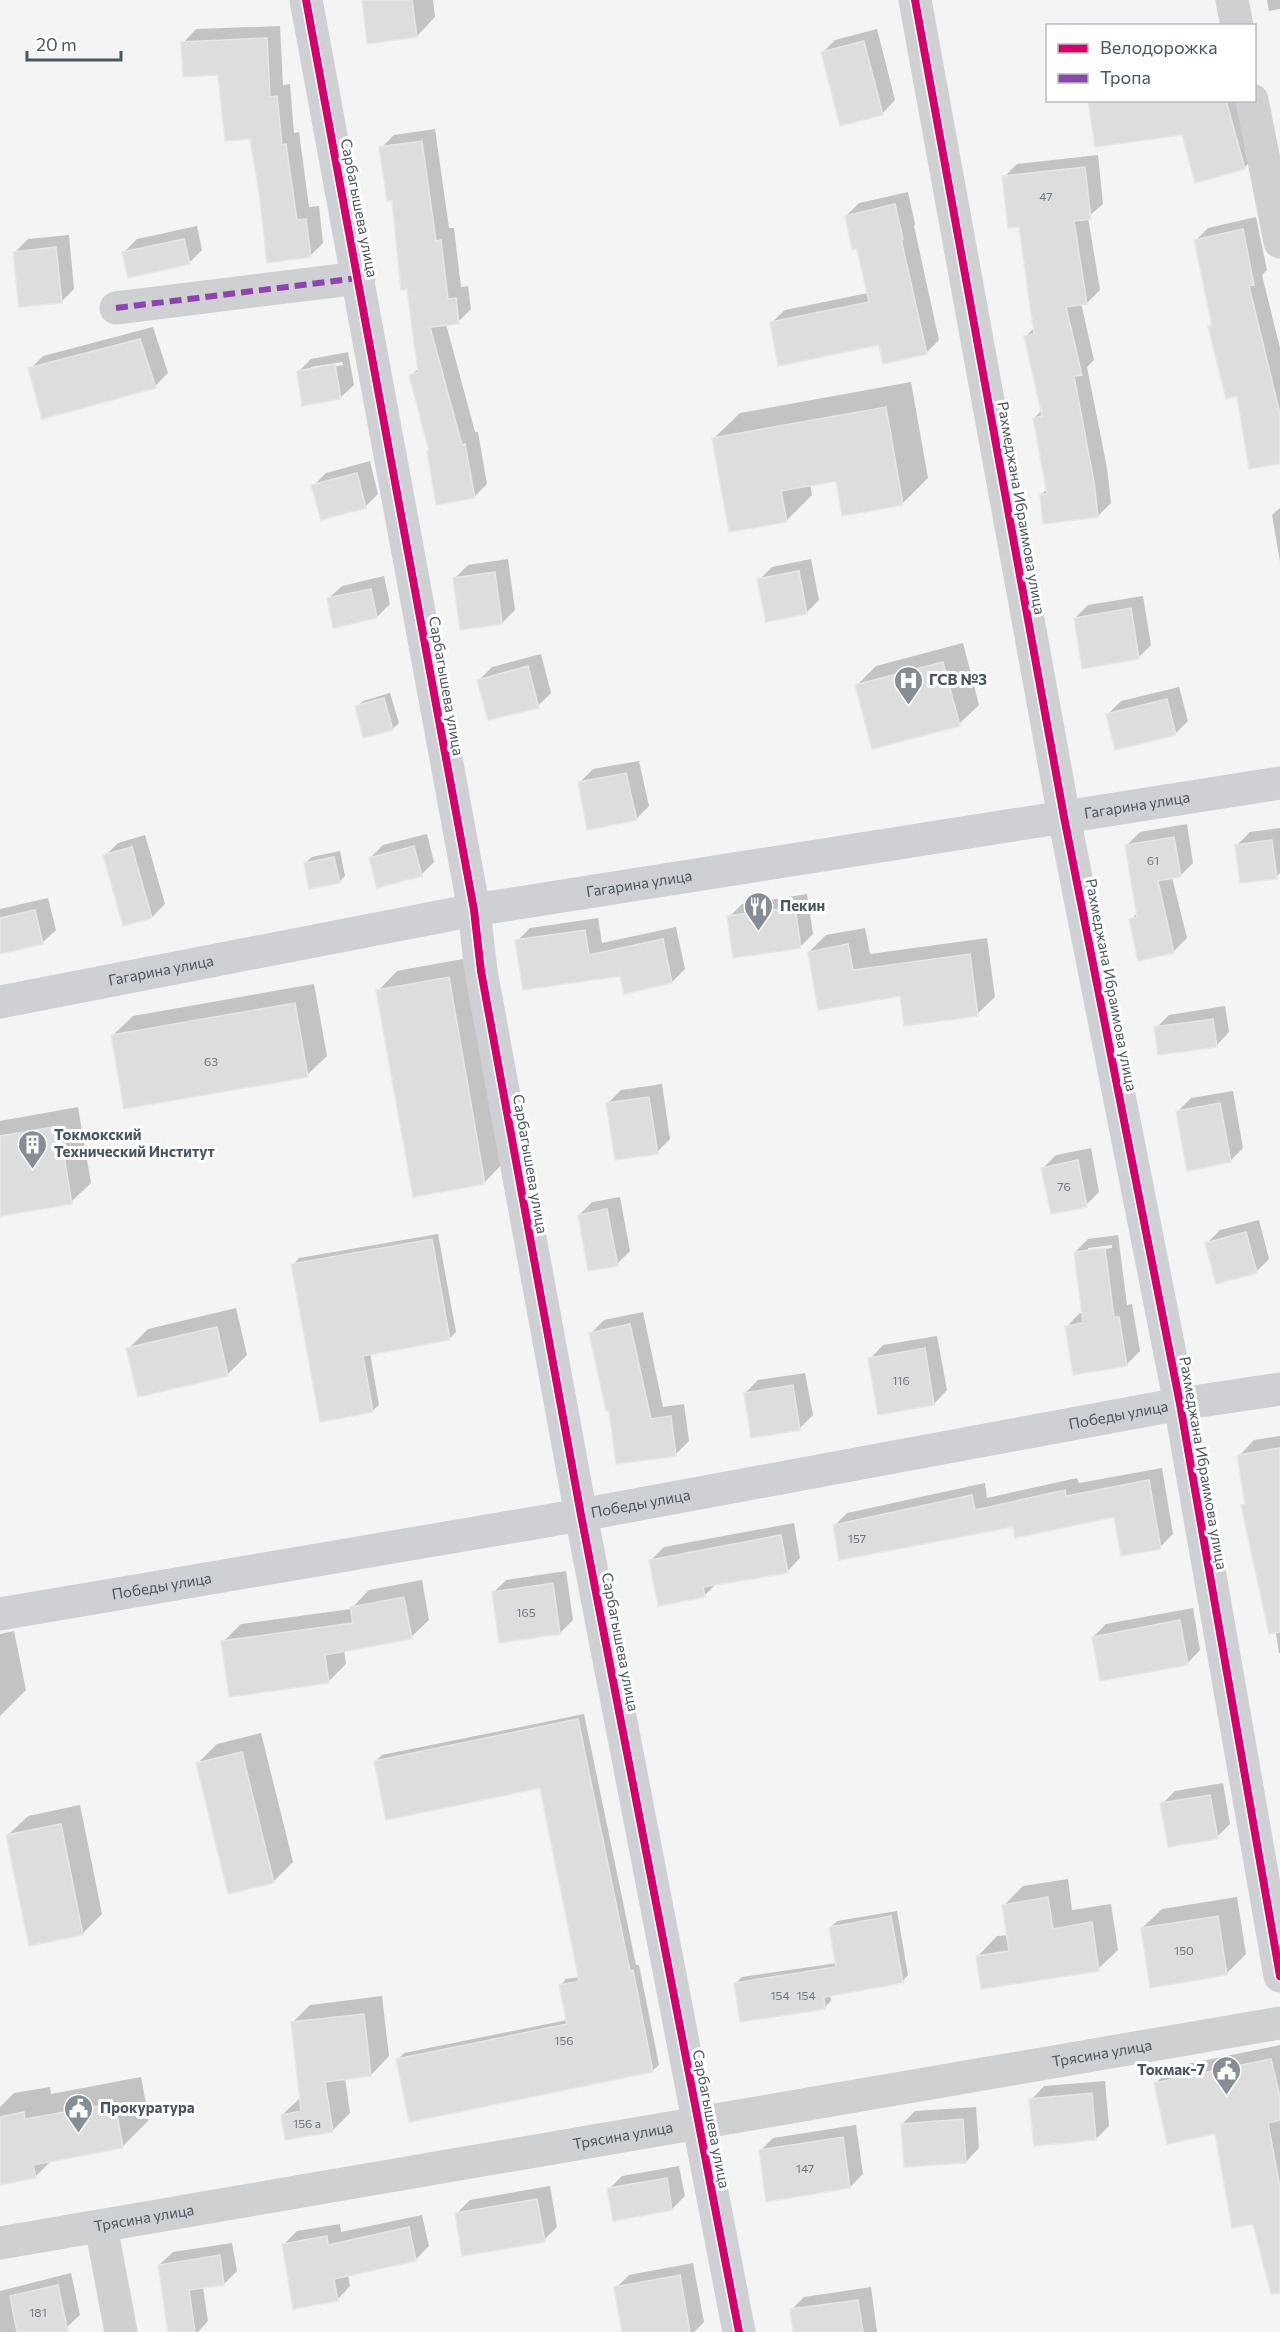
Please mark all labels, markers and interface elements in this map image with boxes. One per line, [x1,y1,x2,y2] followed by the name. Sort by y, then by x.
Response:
[27,24,122,62] scale bar
[1046,24,1256,102] legend
[36,33,77,55] text: 20 m
[1100,36,1218,58] text: Велодорожка
[1100,66,1151,88] text: Тропа
[338,137,382,279] street label: Сарбагышева улица
[1039,189,1053,203] house number: 47
[994,400,1050,616] street label: Рахмеджана Ибраимова улица
[426,615,468,757] street label: Сарбагышева улица
[892,664,924,706] hospital icon: ГСВ №3
[929,670,987,688] place label: ГСВ №3
[1083,787,1191,822] street label: Гагарина улица
[1147,853,1159,867] house number: 61
[585,866,693,900] street label: Гагарина улица
[1083,877,1141,1093] street label: Рахмеджана Ибраимова улица
[743,890,775,932] restaurant icon: Пекин
[780,896,825,914] place label: Пекин
[107,951,215,989] street label: Гагарина улица
[204,1054,218,1068] house number: 63
[510,1093,552,1235] street label: Сарбагышева улица
[54,1125,215,1160] place label: Токмокский Технический Институт
[17,1128,49,1170] building icon: Токмокский Технический Институт
[1057,1179,1071,1193] house number: 76
[1176,1355,1232,1571] street label: Рахмеджана Ибраимова улица
[892,1373,910,1387] house number: 116
[1067,1396,1169,1432] street label: Победы улица
[589,1485,692,1521] street label: Победы улица
[848,1531,866,1545] house number: 157
[110,1568,213,1603] street label: Победы улица
[599,1571,643,1713] street label: Сарбагышева улица
[516,1605,536,1619] house number: 165
[1174,1943,1194,1957] house number: 150
[770,1988,790,2002] house number: 154
[796,1988,816,2002] house number: 154
[554,2033,574,2047] house number: 156
[1050,2035,1153,2070] street label: Трясина улица
[690,2048,734,2190] street label: Сарбагышева улица
[1210,2054,1242,2096] public building icon: Токмак-7
[1137,2060,1205,2078] place label: Токмак-7
[63,2092,95,2134] public building icon: Прокуратура
[100,2098,195,2116] place label: Прокуратура
[293,2116,321,2130] house number: 156 а
[571,2118,674,2152] street label: Трясина улица
[796,2161,814,2175] house number: 147
[92,2200,195,2235] street label: Трясина улица
[29,2305,47,2319] house number: 181

